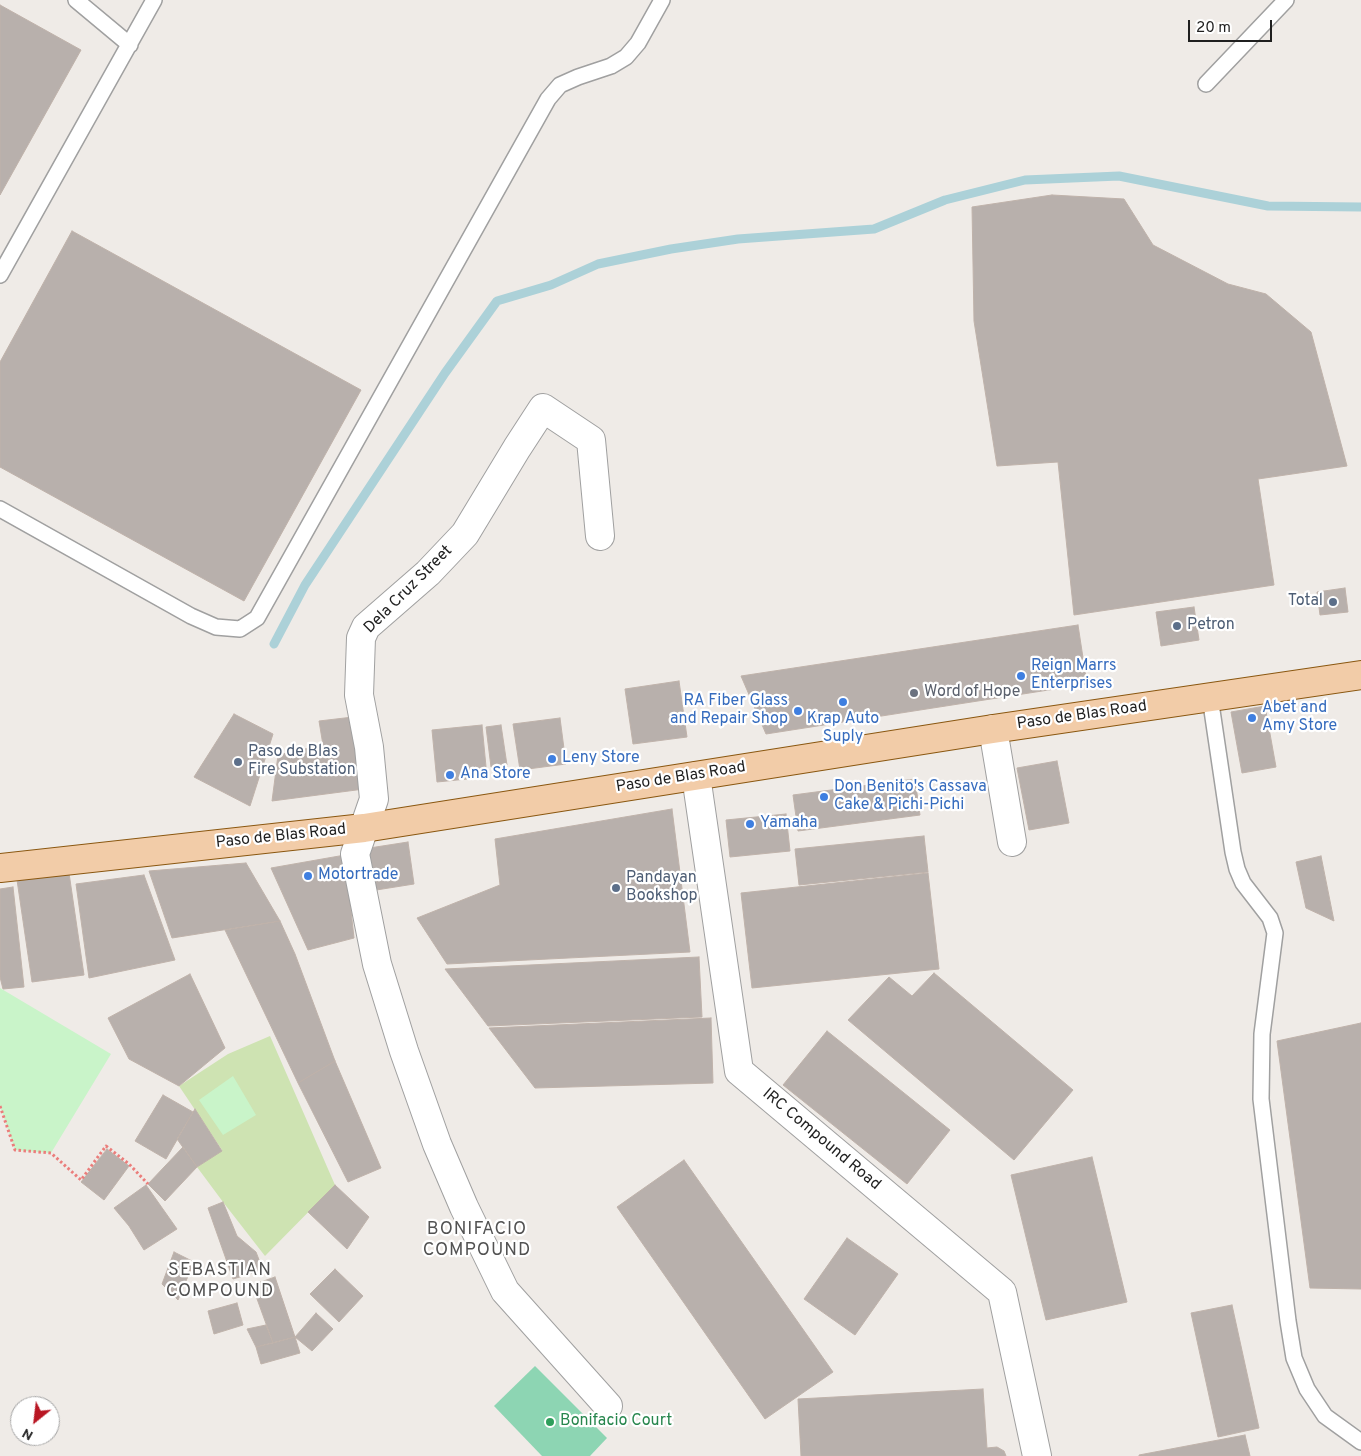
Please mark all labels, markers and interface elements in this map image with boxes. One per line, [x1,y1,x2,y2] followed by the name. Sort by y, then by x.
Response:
[1191,10,1275,42] scale bar
[1196,19,1231,38] text: 20 m
[361,542,457,638] street label: Dela Cruz Street
[1288,592,1323,612] place label: Total
[1327,596,1339,608] marker: Total
[1187,616,1235,636] place label: Petron
[1171,620,1183,632] marker: Petron
[1031,657,1117,695] place label: Reign Marrs Enterprises
[1015,670,1027,682] marker: Reign Marrs Enterprises
[924,683,1020,703] place label: Word of Hope
[908,687,920,699] marker: Word of Hope
[670,692,788,730] place label: RA Fiber Glass and Repair Shop
[837,696,849,708] marker: Krap Auto Suply
[1016,697,1148,735] street label: Paso de Blas Road
[1262,699,1337,737] place label: Abet and Amy Store
[792,705,804,717] marker: RA Fiber Glass and Repair Shop
[807,710,879,748] place label: Krap Auto Suply
[1246,712,1258,724] marker: Abet and Amy Store
[248,743,356,781] place label: Paso de Blas Fire Substation
[562,749,640,769] place label: Leny Store
[546,753,558,765] marker: Leny Store
[232,756,244,768] marker: Paso de Blas Fire Substation
[615,758,747,798] street label: Paso de Blas Road
[460,765,531,785] place label: Ana Store
[444,769,456,781] marker: Ana Store
[834,778,987,816] place label: Don Benito's Cassava Cake & Pichi-Pichi
[818,791,830,803] marker: Don Benito's Cassava Cake & Pichi-Pichi
[760,814,817,834] place label: Yamaha
[744,818,756,830] marker: Yamaha
[215,821,347,853] street label: Paso de Blas Road
[318,866,398,886] place label: Motortrade
[626,869,698,907] place label: Pandayan Bookshop
[302,870,314,882] marker: Motortrade
[610,882,622,894] marker: Pandayan Bookshop
[758,1085,884,1195] street label: IRC Compound Road
[422,1219,532,1262] district label: BONIFACIO COMPOUND
[165,1260,275,1302] district label: SEBASTIAN COMPOUND
[10,1396,60,1446] north arrow
[560,1412,672,1432] place label: Bonifacio Court
[544,1416,556,1428] marker: Bonifacio Court
[19,1424,36,1444] text: N

